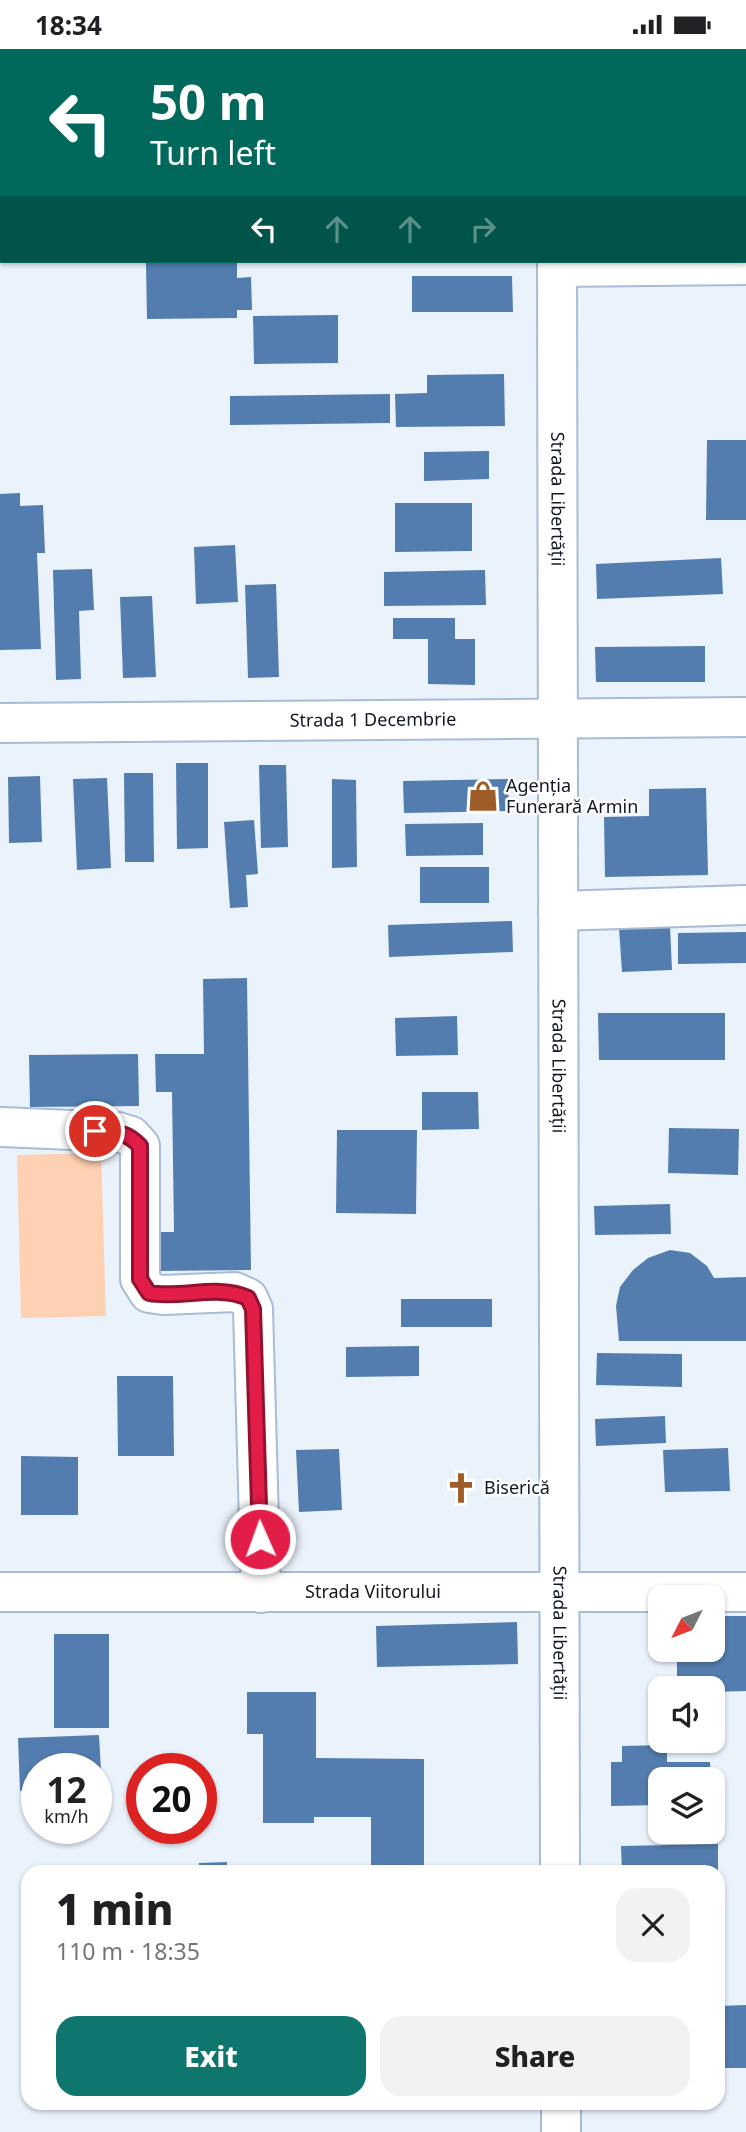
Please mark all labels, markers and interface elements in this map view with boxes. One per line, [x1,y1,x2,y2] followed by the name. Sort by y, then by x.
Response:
[35,7,102,43] text: 18:34
[150,68,267,134] text: 50 m
[35,77,126,168] icon: left
[150,131,276,174] text: Turn left
[245,210,283,248] icon: left
[318,210,356,248] icon: ahead
[391,210,429,248] icon: ahead
[464,210,502,248] icon: right
[546,432,571,566] street label: Strada Libertății
[290,706,456,732] street label: Strada 1 Decembrie
[506,773,638,818] place label: Agenția Funerară Armin
[466,779,500,813] shop icon: Agenția Funerară Armin
[547,999,572,1133] street label: Strada Libertății
[65,1101,125,1161] pin
[76,1112,114,1150] icon: arrive
[444,1471,478,1505] church icon: Biserică
[484,1475,550,1499] place label: Biserică
[223,1502,297,1576] position arrow
[548,1566,573,1700] street label: Strada Libertății
[305,1579,441,1603] street label: Strada Viitorului
[648,1585,724,1663] north arrow
[648,1585,725,1844] map controls
[648,1676,725,1753] button: sound
[126,1753,217,1844] speed limit sign: 20
[46,1766,87,1813] text: 12
[648,1767,725,1844] button: layers
[44,1804,89,1828] text: km/h
[56,1880,173,1937] text: 1 min
[616,1888,690,1962] button: close
[56,1935,200,1967] text: 110 m · 18:35
[56,2016,366,2096] button: Exit
[380,2016,690,2096] button: Share

